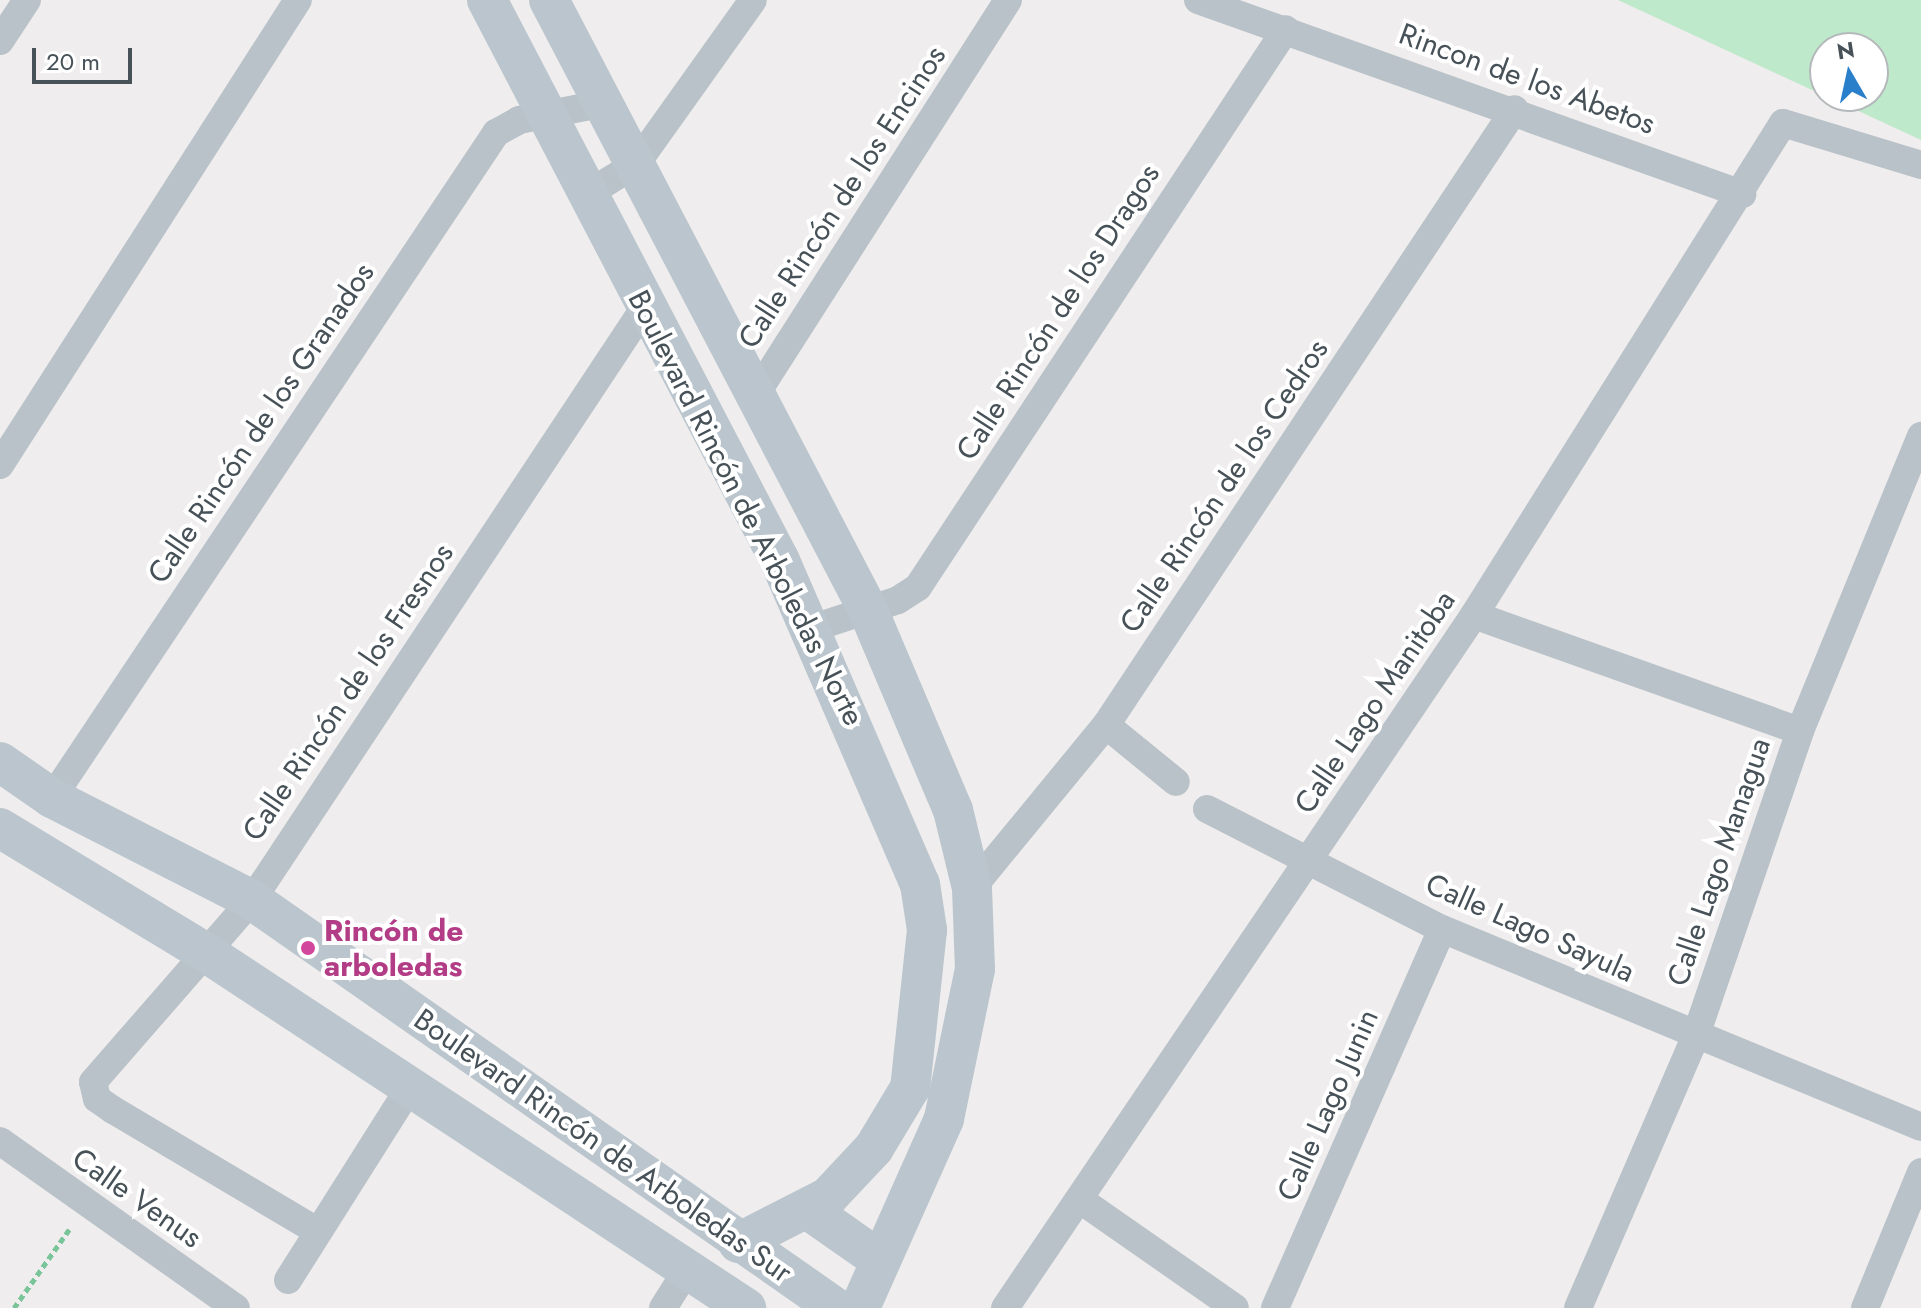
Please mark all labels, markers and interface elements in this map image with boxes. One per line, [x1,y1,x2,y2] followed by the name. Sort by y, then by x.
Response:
[1394,16,1660,142] street label: Rincon de los Abetos
[36,32,136,82] scale bar
[1809,32,1889,112] north arrow
[1834,33,1857,67] text: N
[731,39,953,355] street label: Calle Rincón de los Encinos
[46,44,100,79] text: 20 m
[949,157,1167,467] street label: Calle Rincón de los Dragos
[140,256,382,590] street label: Calle Rincón de los Granados
[620,285,872,731] street label: Boulevard Rincón de Arboledas Norte
[1112,332,1336,640] street label: Calle Rincón de los Cedros
[235,536,461,848] street label: Calle Rincón de los Fresnos
[1287,584,1463,820] street label: Calle Lago Manitoba
[1660,733,1778,991] street label: Calle Lago Managua
[1420,866,1640,990] street label: Calle Lago Sayula
[324,913,463,984] place label: Rincón de arboledas
[299,939,317,957] marker: Rincón de arboledas
[407,1001,799,1291] street label: Boulevard Rincón de Arboledas Sur
[1270,1004,1386,1206] street label: Calle Lago Junin
[65,1140,209,1256] street label: Calle Venus

